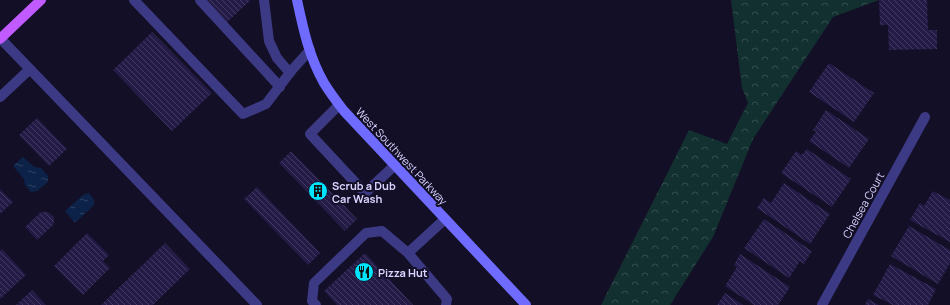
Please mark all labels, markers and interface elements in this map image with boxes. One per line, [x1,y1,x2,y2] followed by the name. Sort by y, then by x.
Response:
[353,104,451,208] street label: West Southwest Parkway
[839,169,887,241] street label: Chelsea Court
[332,178,396,206] place label: Scrub a Dub Car Wash
[307,180,329,202] building icon: Scrub a Dub Car Wash
[353,261,375,283] restaurant icon: Pizza Hut
[378,265,428,280] place label: Pizza Hut

